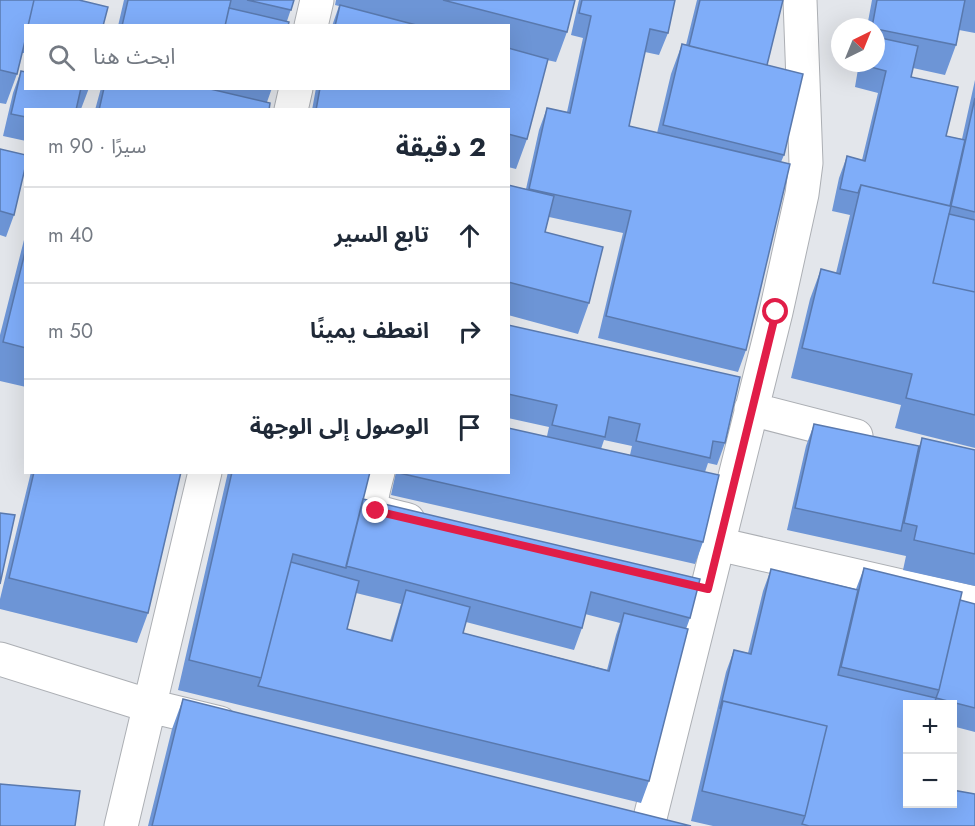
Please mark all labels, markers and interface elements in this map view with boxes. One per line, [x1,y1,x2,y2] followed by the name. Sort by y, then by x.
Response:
[831,18,885,72] north arrow
[24,24,510,90] search box
[93,40,175,72] text: ابحث هنا
[45,41,78,74] icon: search
[396,128,486,166] text: 2 دقيقة
[48,132,146,161] text: سيرًا · 90 m
[334,218,429,250] text: تابع السير
[453,219,486,252] icon: ahead
[48,221,93,250] text: 40 m
[762,298,788,324] route start
[310,314,429,346] text: انعطف يمينًا
[453,315,486,348] icon: right
[48,317,93,346] text: 50 m
[250,410,429,442] text: الوصول إلى الوجهة
[453,411,486,444] icon: arrive
[362,497,388,523] route end
[903,700,957,808] map controls
[903,700,957,754] button: +
[903,754,957,808] button: −

